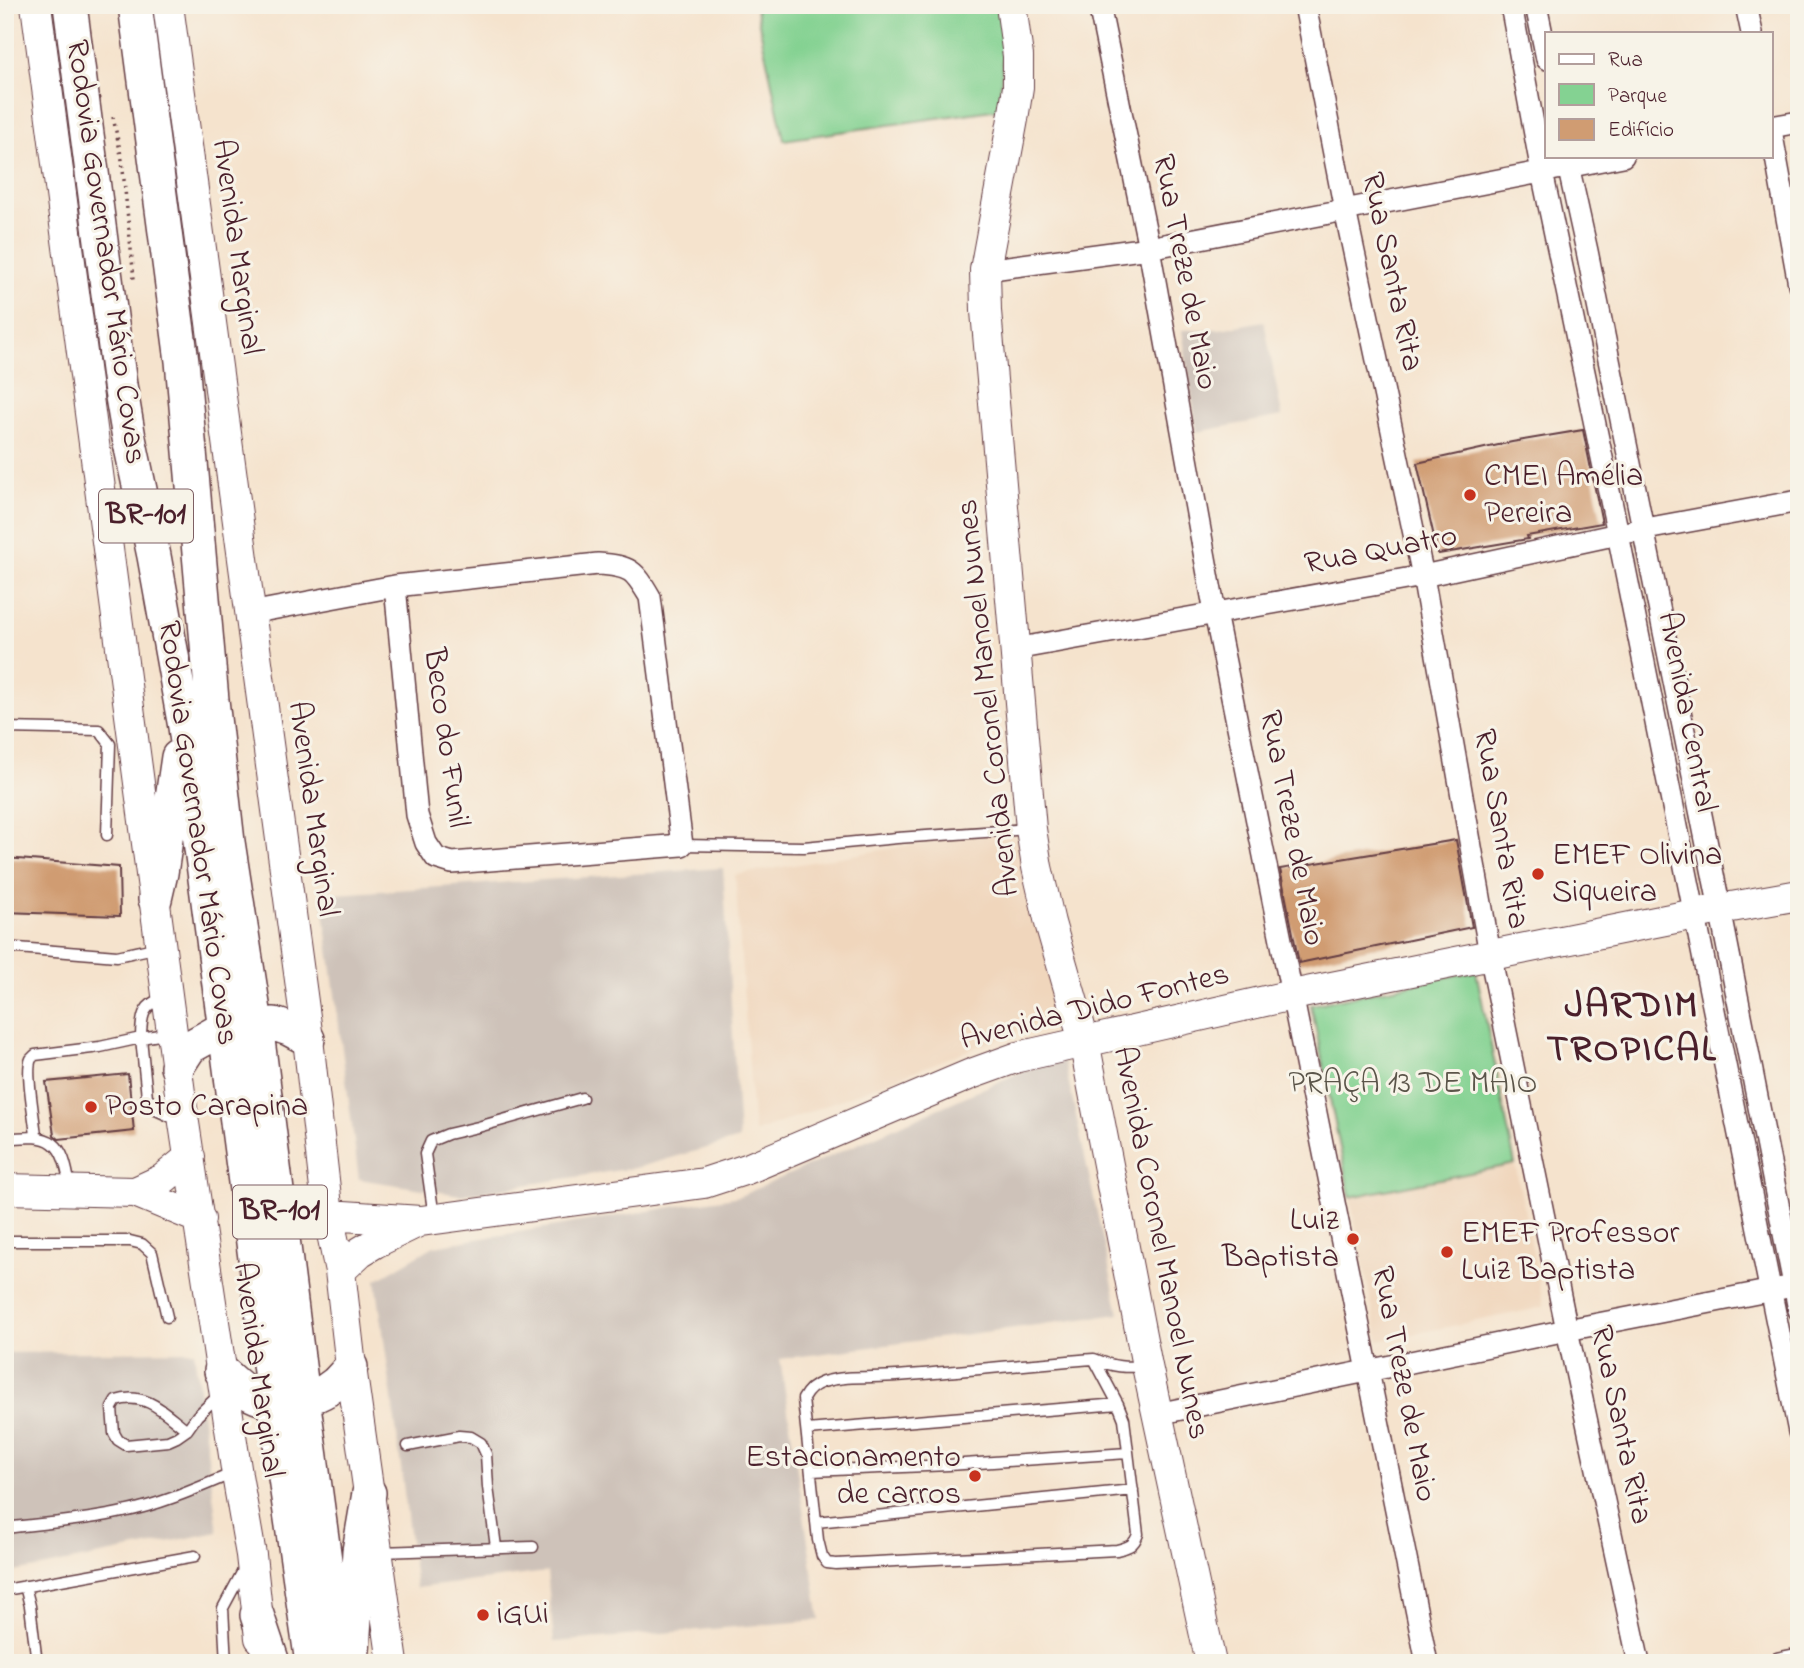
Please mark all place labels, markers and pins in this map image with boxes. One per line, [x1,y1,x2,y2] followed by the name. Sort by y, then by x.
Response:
[1484,454,1643,538] place label: CMEI Amélia Pereira
[1462,487,1478,503] marker: CMEI Amélia Pereira
[1552,833,1722,917] place label: EMEF Olivina Siqueira
[1530,866,1546,882] marker: EMEF Olivina Siqueira
[105,1084,308,1131] place label: Posto Carapina
[83,1099,99,1115] marker: Posto Carapina
[1221,1198,1340,1282] place label: Luiz Baptista
[1461,1211,1680,1295] place label: EMEF Professor Luiz Baptista
[1345,1231,1361,1247] marker: Luiz Baptista
[1439,1244,1455,1260] marker: EMEF Professor Luiz Baptista
[745,1435,961,1519] place label: Estacionamento de carros
[967,1468,983,1484] marker: Estacionamento de carros
[497,1592,549,1639] place label: iGUi
[475,1607,491,1623] marker: iGUi

